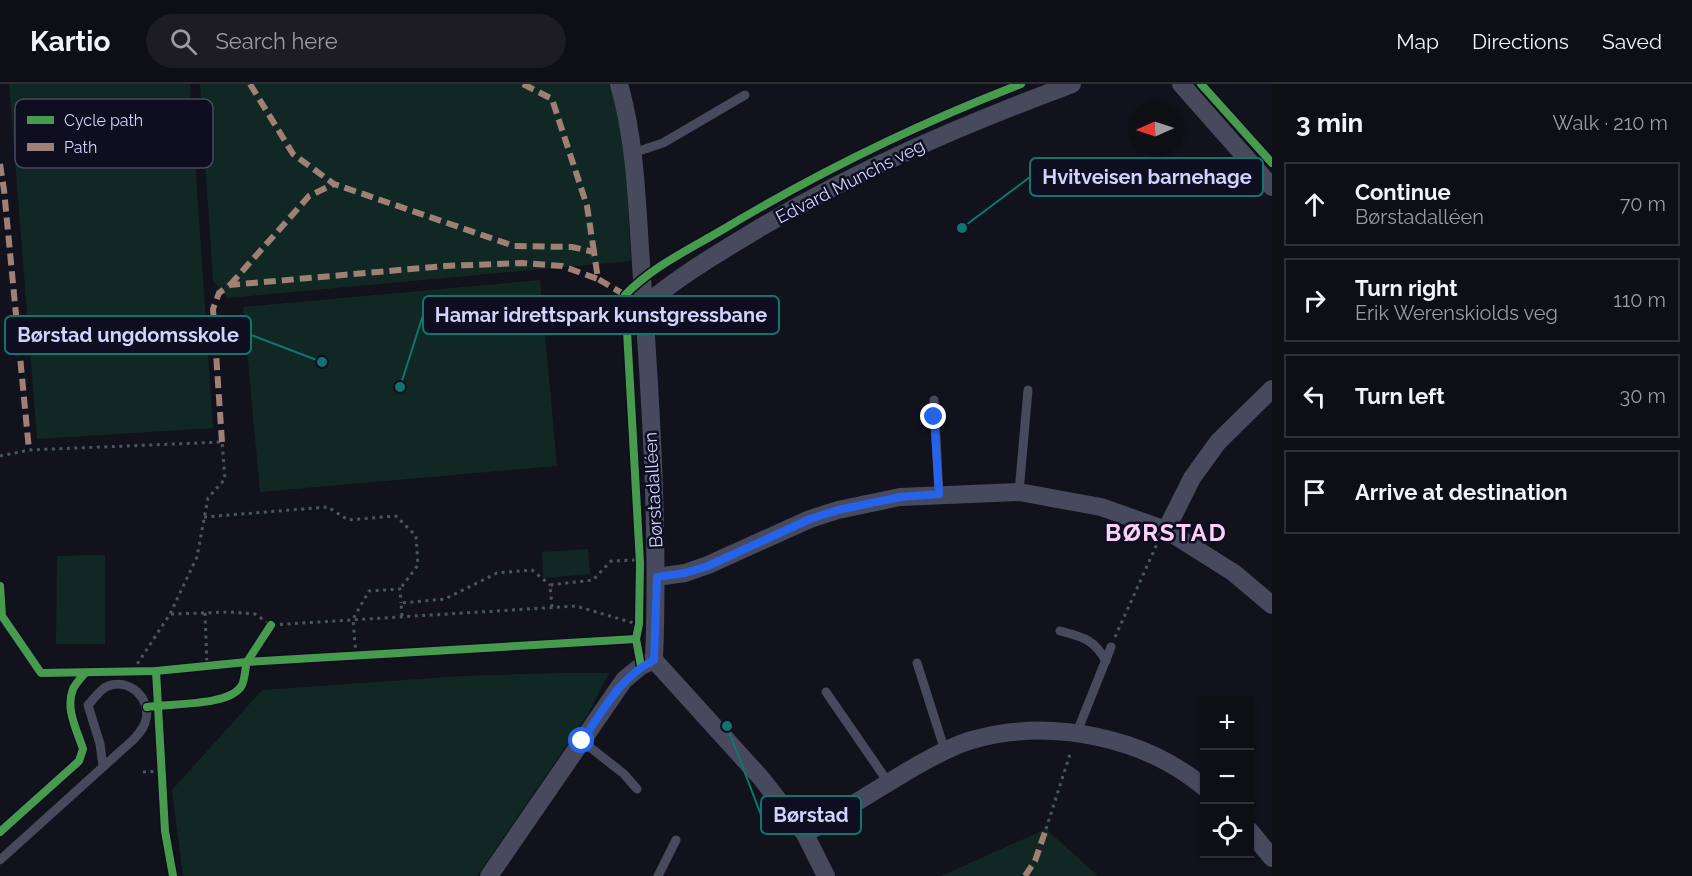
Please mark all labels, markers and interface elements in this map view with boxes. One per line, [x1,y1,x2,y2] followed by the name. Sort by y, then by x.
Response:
[146,14,566,68] search box
[30,25,110,58] text: Kartio
[167,25,200,58] icon: search
[215,28,338,54] text: Search here
[1396,29,1439,54] text: Map
[1472,29,1569,54] text: Directions
[1602,29,1662,54] text: Saved
[15,99,213,168] legend
[1128,102,1182,156] north arrow
[1296,108,1363,138] text: 3 min
[64,111,143,130] text: Cycle path
[1553,111,1668,135] text: Walk · 210 m
[772,134,928,228] street label: Edvard Munchs veg
[64,138,97,157] text: Path
[1030,158,1263,196] callout: Hvitveisen barnehage
[1042,165,1252,189] text: Hvitveisen barnehage
[1355,179,1451,205] text: Continue
[1298,188,1331,221] icon: ahead
[1620,192,1666,216] text: 70 m
[1355,205,1484,229] text: Børstadalléen
[1355,275,1458,301] text: Turn right
[1298,284,1331,317] icon: right
[1613,288,1666,312] text: 110 m
[423,296,779,334] callout: Hamar idrettspark kunstgressbane
[1355,301,1558,325] text: Erik Werenskiolds veg
[435,303,767,327] text: Hamar idrettspark kunstgressbane
[5,316,251,354] callout: Børstad ungdomsskole
[17,323,239,347] text: Børstad ungdomsskole
[1298,380,1331,413] icon: left
[1355,383,1445,409] text: Turn left
[1620,384,1666,408] text: 30 m
[920,403,946,429] route end
[639,432,667,548] street label: Børstadalléen
[1298,476,1331,509] icon: arrive
[1355,479,1568,505] text: Arrive at destination
[1105,518,1227,547] district label: BØRSTAD
[1200,696,1254,858] map controls
[1200,696,1254,750] button: +
[568,727,594,753] route start
[1200,750,1254,804] button: −
[761,796,861,834] callout: Børstad
[773,803,849,827] text: Børstad
[1200,804,1254,858] button: locate

